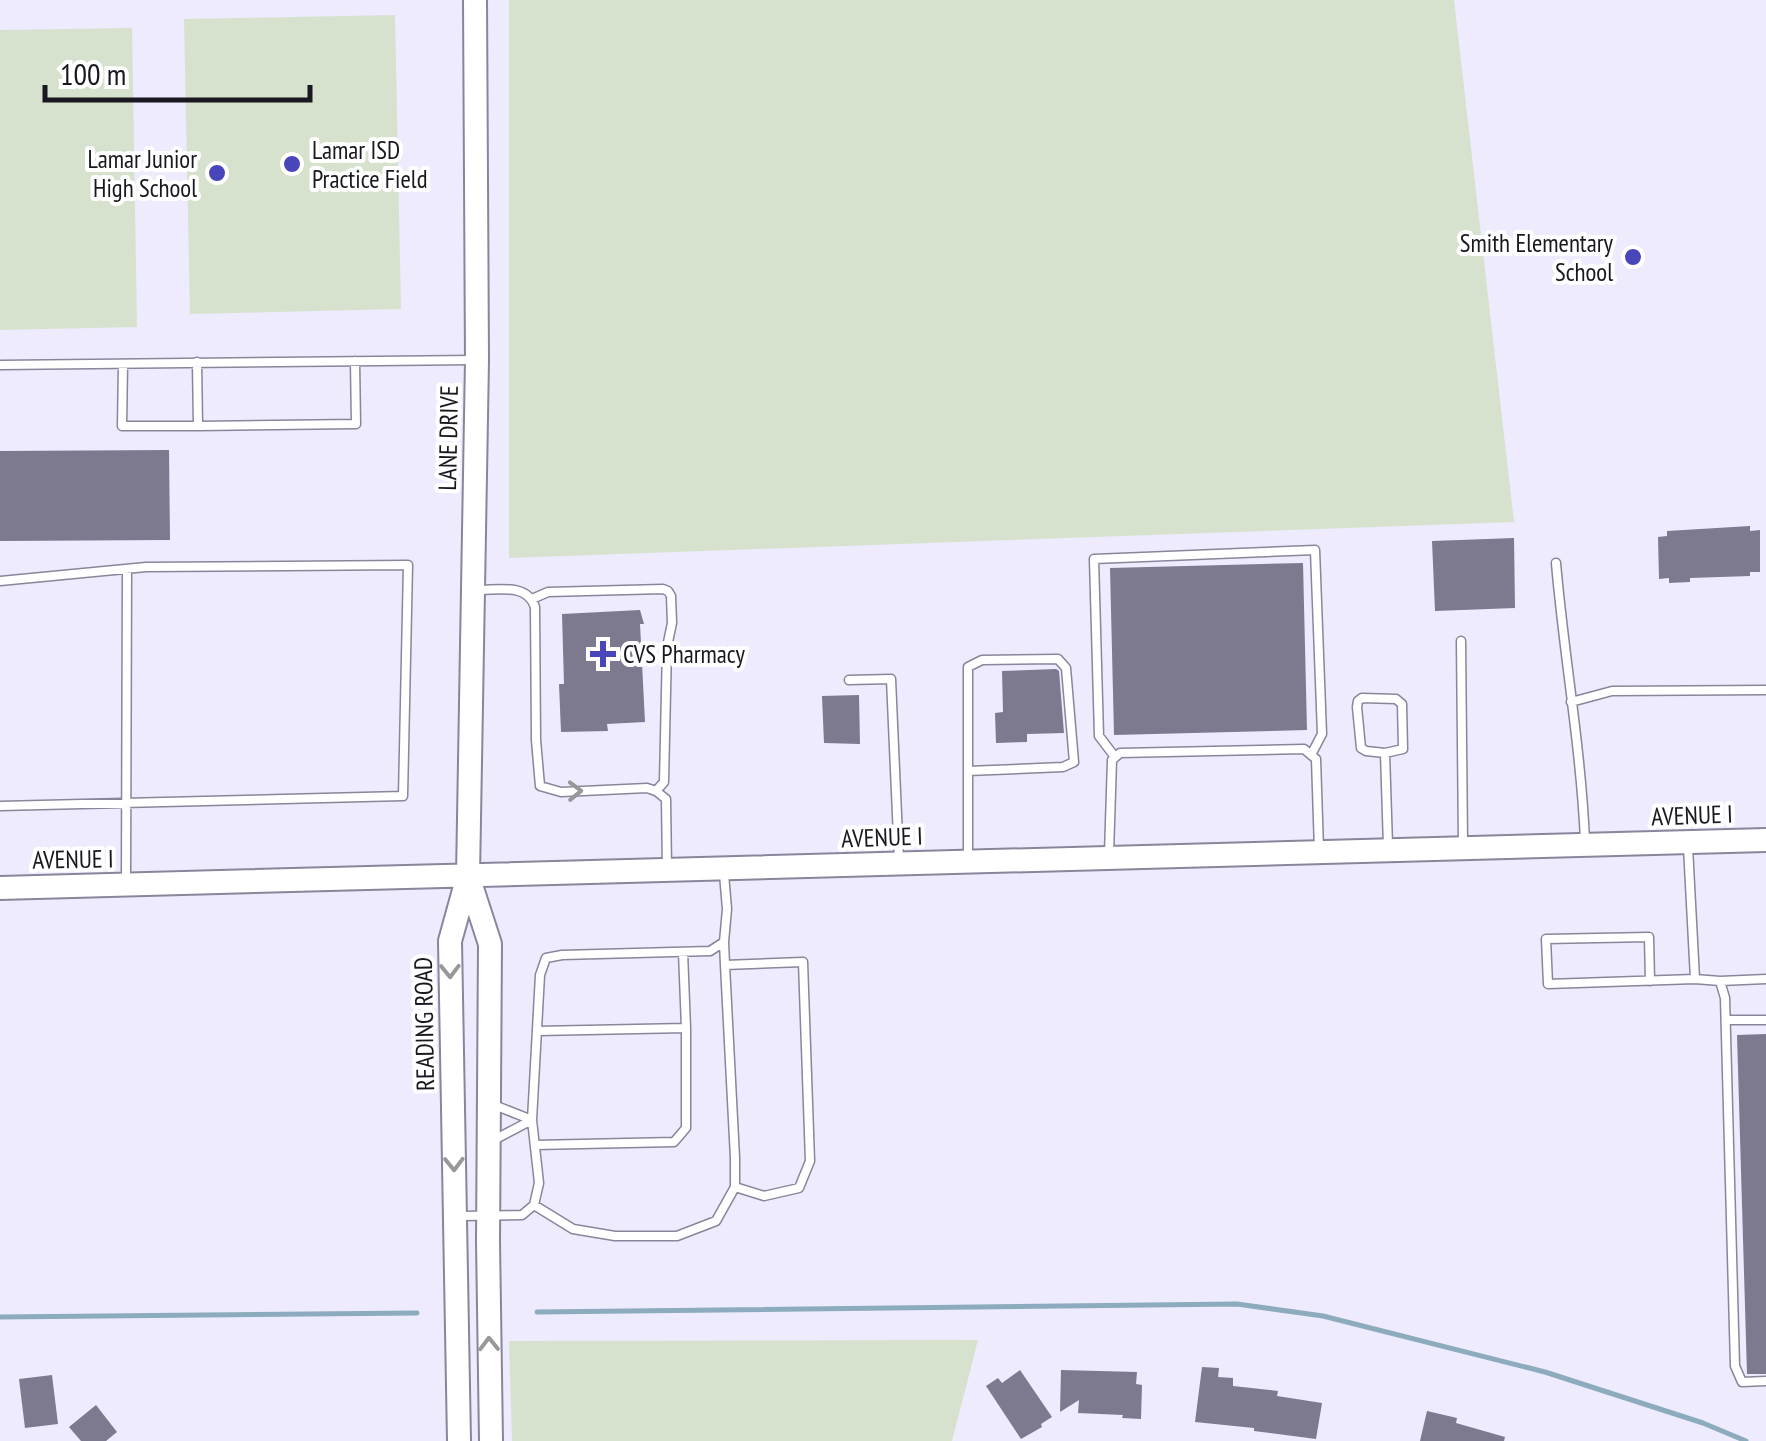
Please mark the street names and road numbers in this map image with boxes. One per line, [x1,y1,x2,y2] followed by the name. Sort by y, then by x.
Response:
[431,385,465,491] street label: LANE DRIVE
[1651,798,1733,832] street label: AVENUE I
[841,820,923,854] street label: AVENUE I
[32,842,114,876] street label: AVENUE I
[407,957,441,1091] street label: READING ROAD

